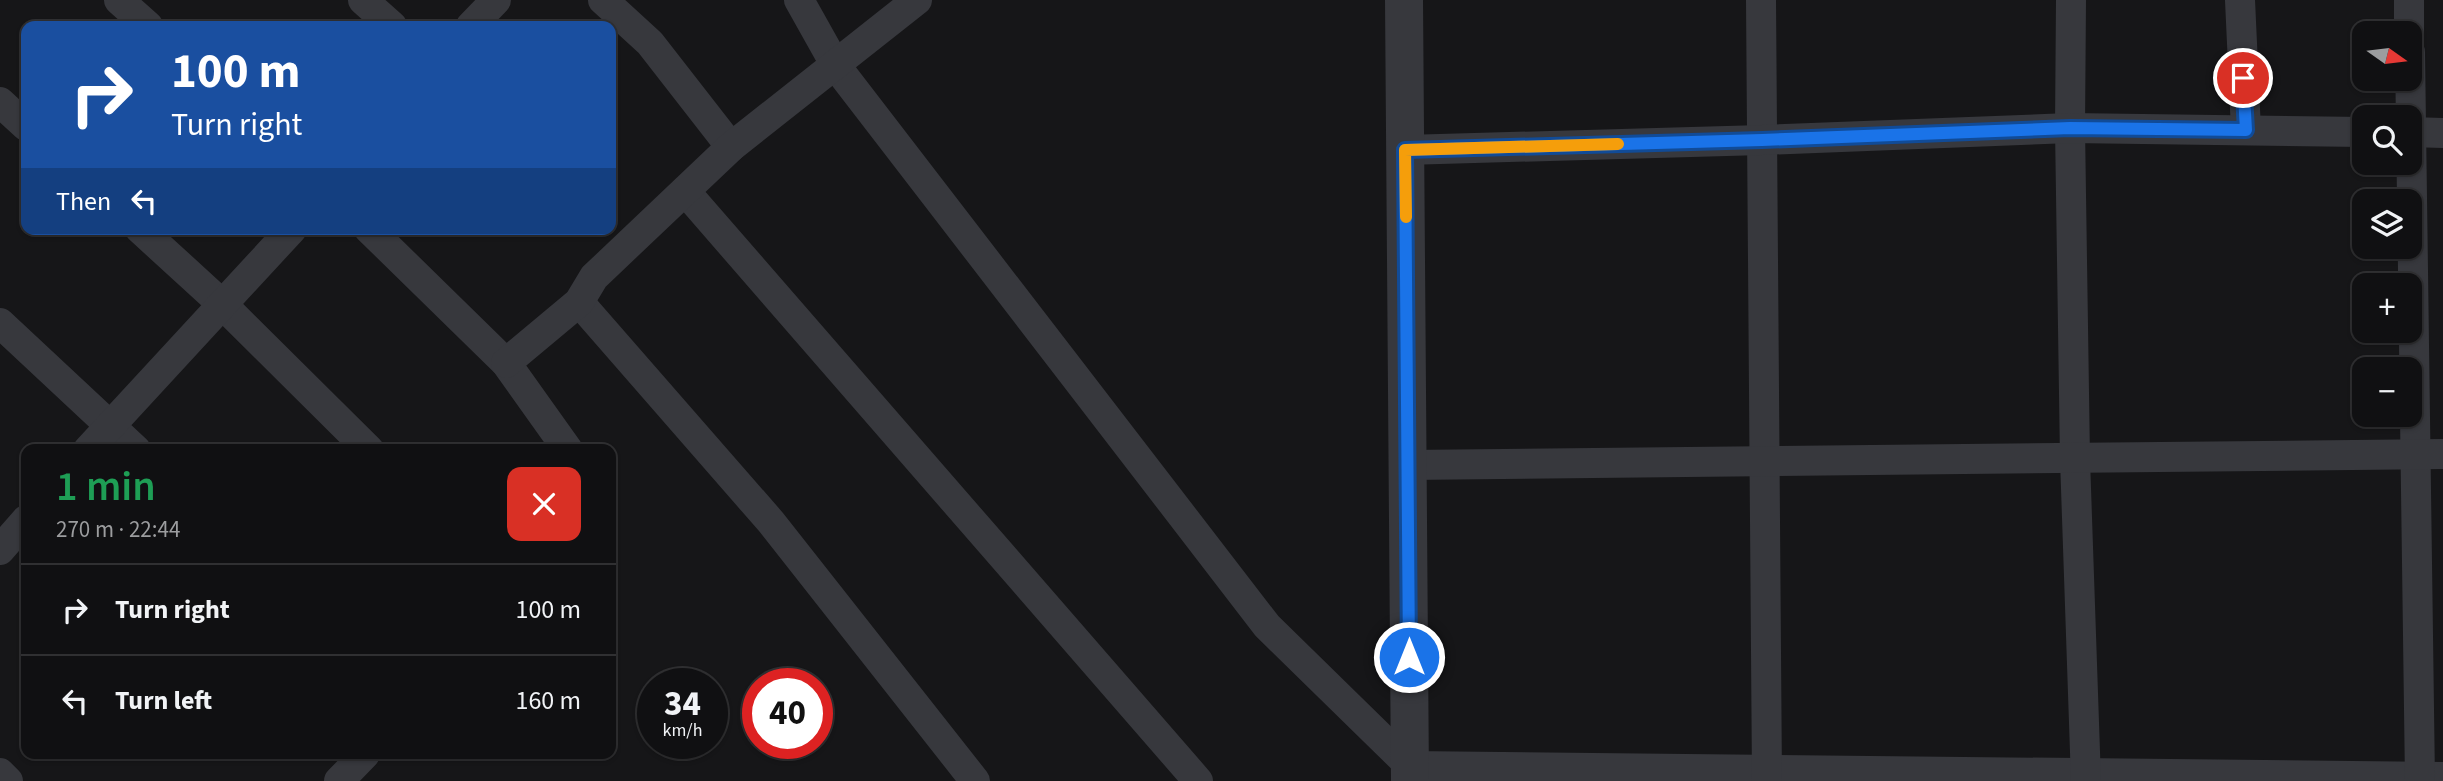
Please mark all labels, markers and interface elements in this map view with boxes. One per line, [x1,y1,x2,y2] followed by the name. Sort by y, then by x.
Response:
[2352,21,2422,91] north arrow
[2352,21,2422,427] map controls
[171,37,300,107] text: 100 m
[2213,48,2273,108] pin
[56,49,147,140] icon: right
[2224,59,2262,97] icon: arrive
[171,102,302,148] text: Turn right
[2352,105,2422,175] button: search
[125,182,163,220] icon: left
[56,183,111,220] text: Then
[2352,189,2422,259] button: layers
[2352,273,2422,343] button: +
[2352,357,2422,427] button: −
[56,457,156,517] text: 1 min
[507,467,581,541] button: close
[56,513,180,546] text: 270 m · 22:44
[56,591,94,629] icon: right
[115,591,230,628] text: Turn right
[515,591,581,628] text: 100 m
[1372,620,1446,694] position arrow
[742,668,833,759] speed limit sign: 40
[664,679,701,729] text: 34
[56,682,94,720] icon: left
[115,682,212,719] text: Turn left
[515,682,581,719] text: 160 m
[663,718,702,743] text: km/h

